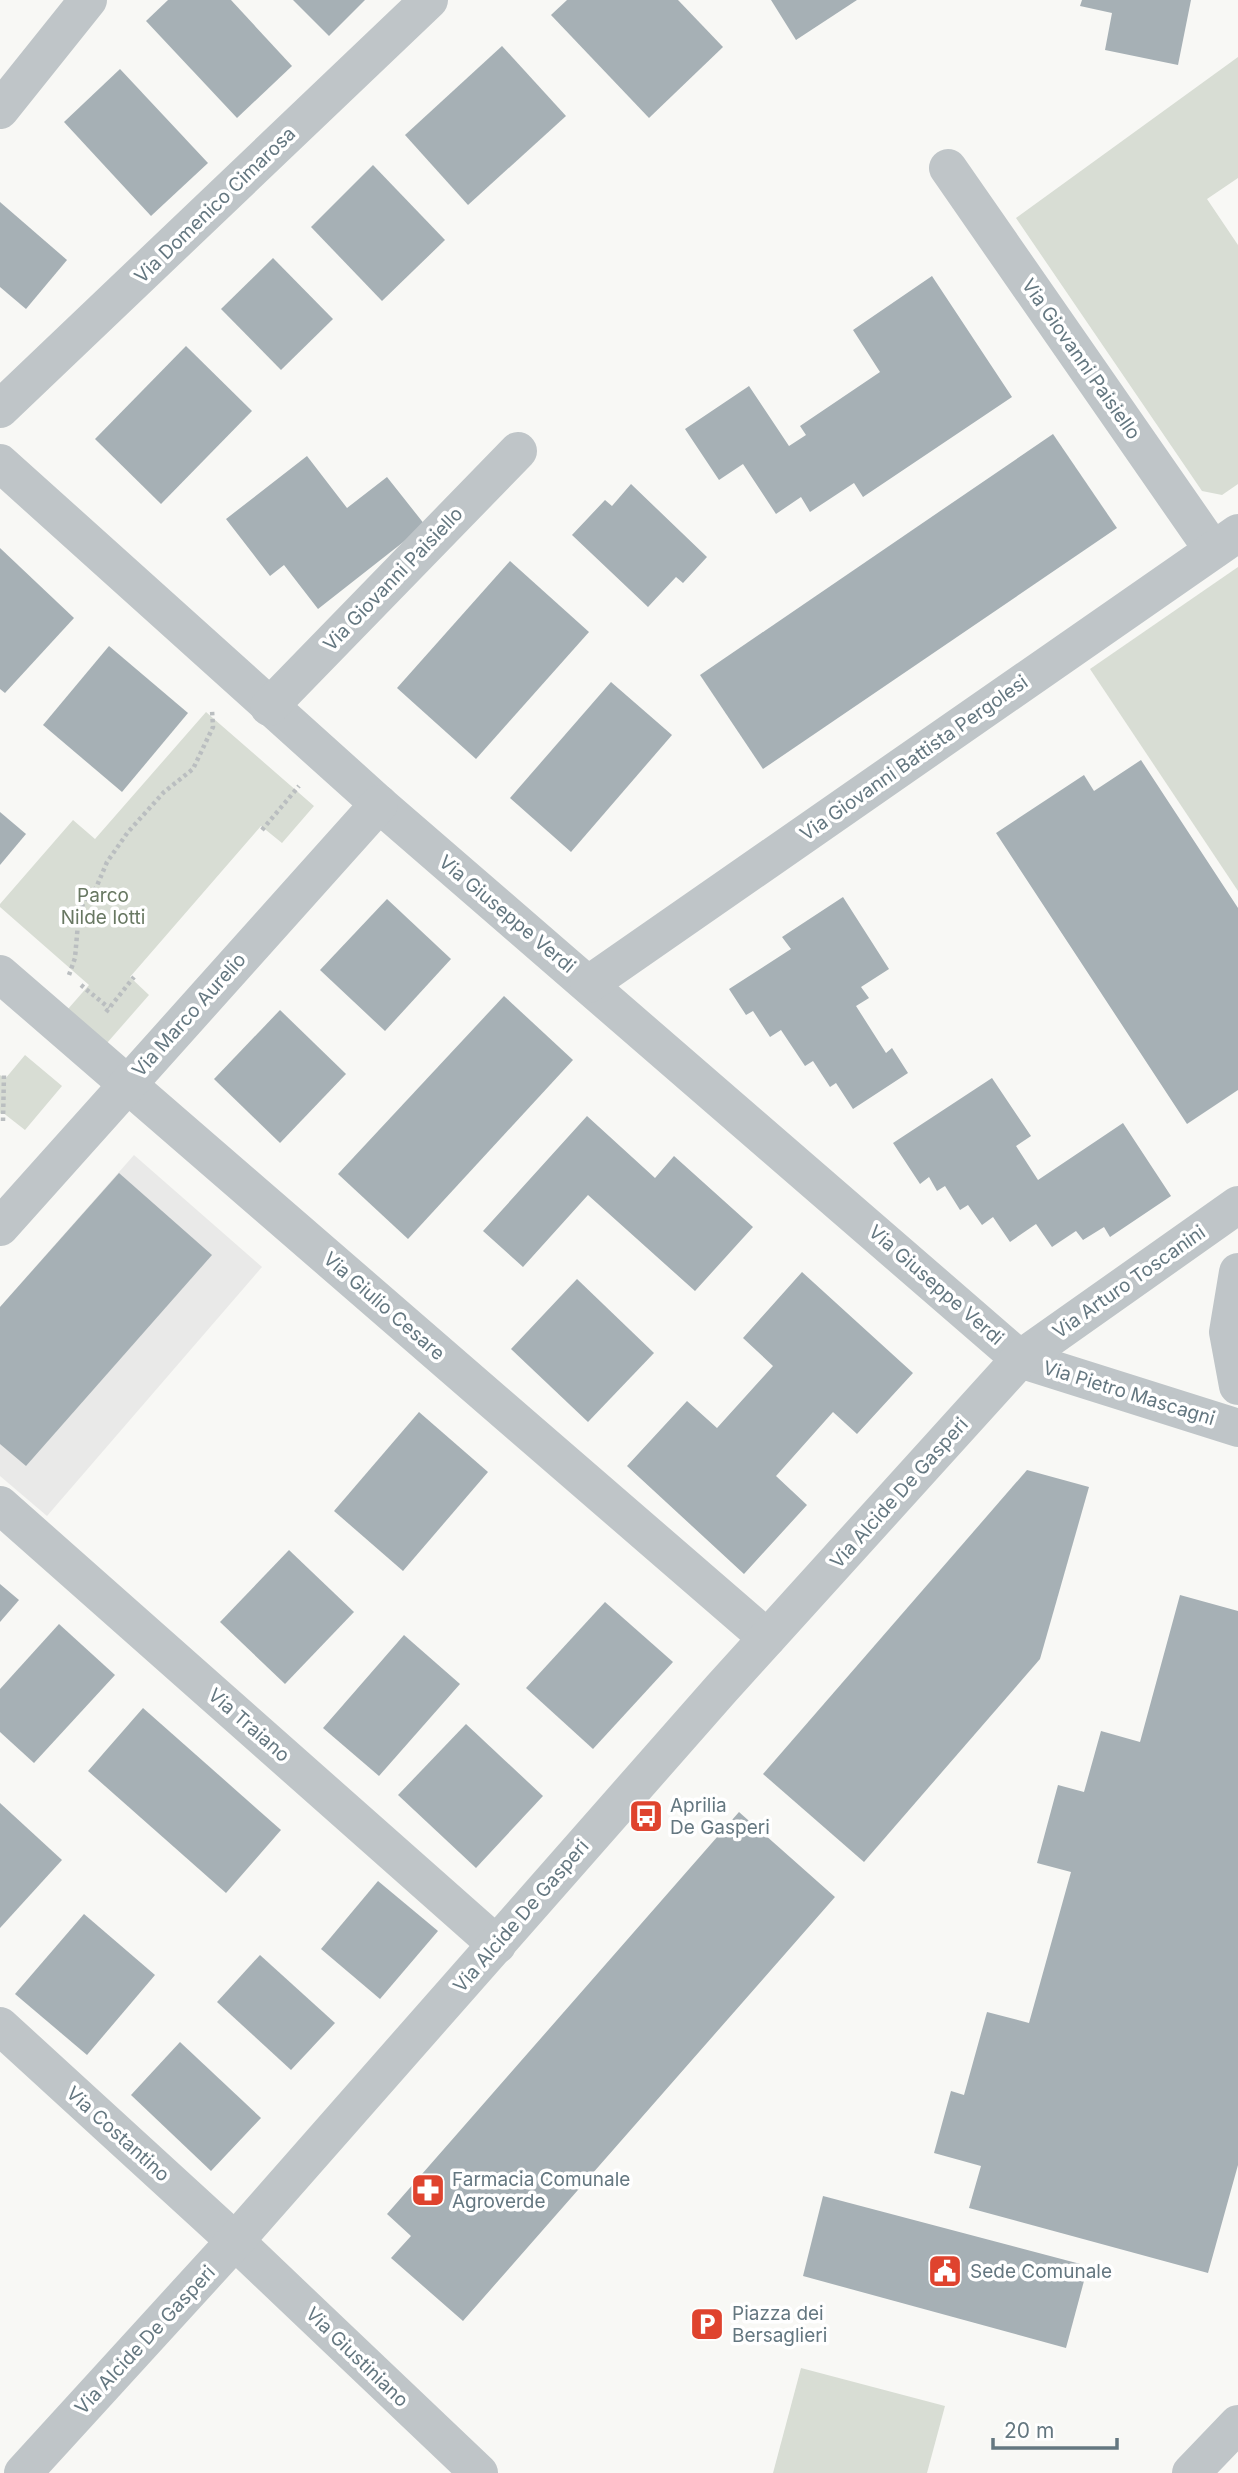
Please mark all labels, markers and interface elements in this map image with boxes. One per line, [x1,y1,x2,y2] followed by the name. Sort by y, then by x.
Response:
[130,122,300,288] street label: Via Domenico Cimarosa
[1017,274,1145,444] street label: Via Giovanni Paisiello
[318,502,468,656] street label: Via Giovanni Paisiello
[796,670,1032,846] street label: Via Giovanni Battista Pergolesi
[434,850,580,978] street label: Via Giuseppe Verdi
[61,884,145,929] park label: Parco Nilde Iotti
[127,948,251,1082] street label: Via Marco Aurelio
[864,1220,1008,1350] street label: Via Giuseppe Verdi
[1048,1221,1210,1343] street label: Via Arturo Toscanini
[319,1247,449,1365] street label: Via Giulio Cesare
[1040,1356,1218,1430] street label: Via Pietro Mascagni
[825,1413,973,1573] street label: Via Alcide De Gasperi
[203,1683,295,1767] street label: Via Traiano
[670,1794,770,1839] place label: Aprilia De Gasperi
[627,1797,665,1835] bus stop icon: Aprilia De Gasperi
[448,1835,594,1997] street label: Via Alcide De Gasperi
[62,2082,174,2186] street label: Via Costantino
[452,2168,630,2213] place label: Farmacia Comunale Agroverde
[409,2171,447,2209] pharmacy icon: Farmacia Comunale Agroverde
[926,2252,964,2290] public building icon: Sede Comunale
[970,2260,1112,2283] place label: Sede Comunale
[70,2261,220,2419] street label: Via Alcide De Gasperi
[301,2302,413,2412] street label: Via Giustiniano
[732,2302,827,2347] place label: Piazza dei Bersaglieri
[688,2305,726,2343] parking icon: Piazza dei Bersaglieri
[993,2406,1117,2450] scale bar
[1004,2418,1054,2443] text: 20 m

